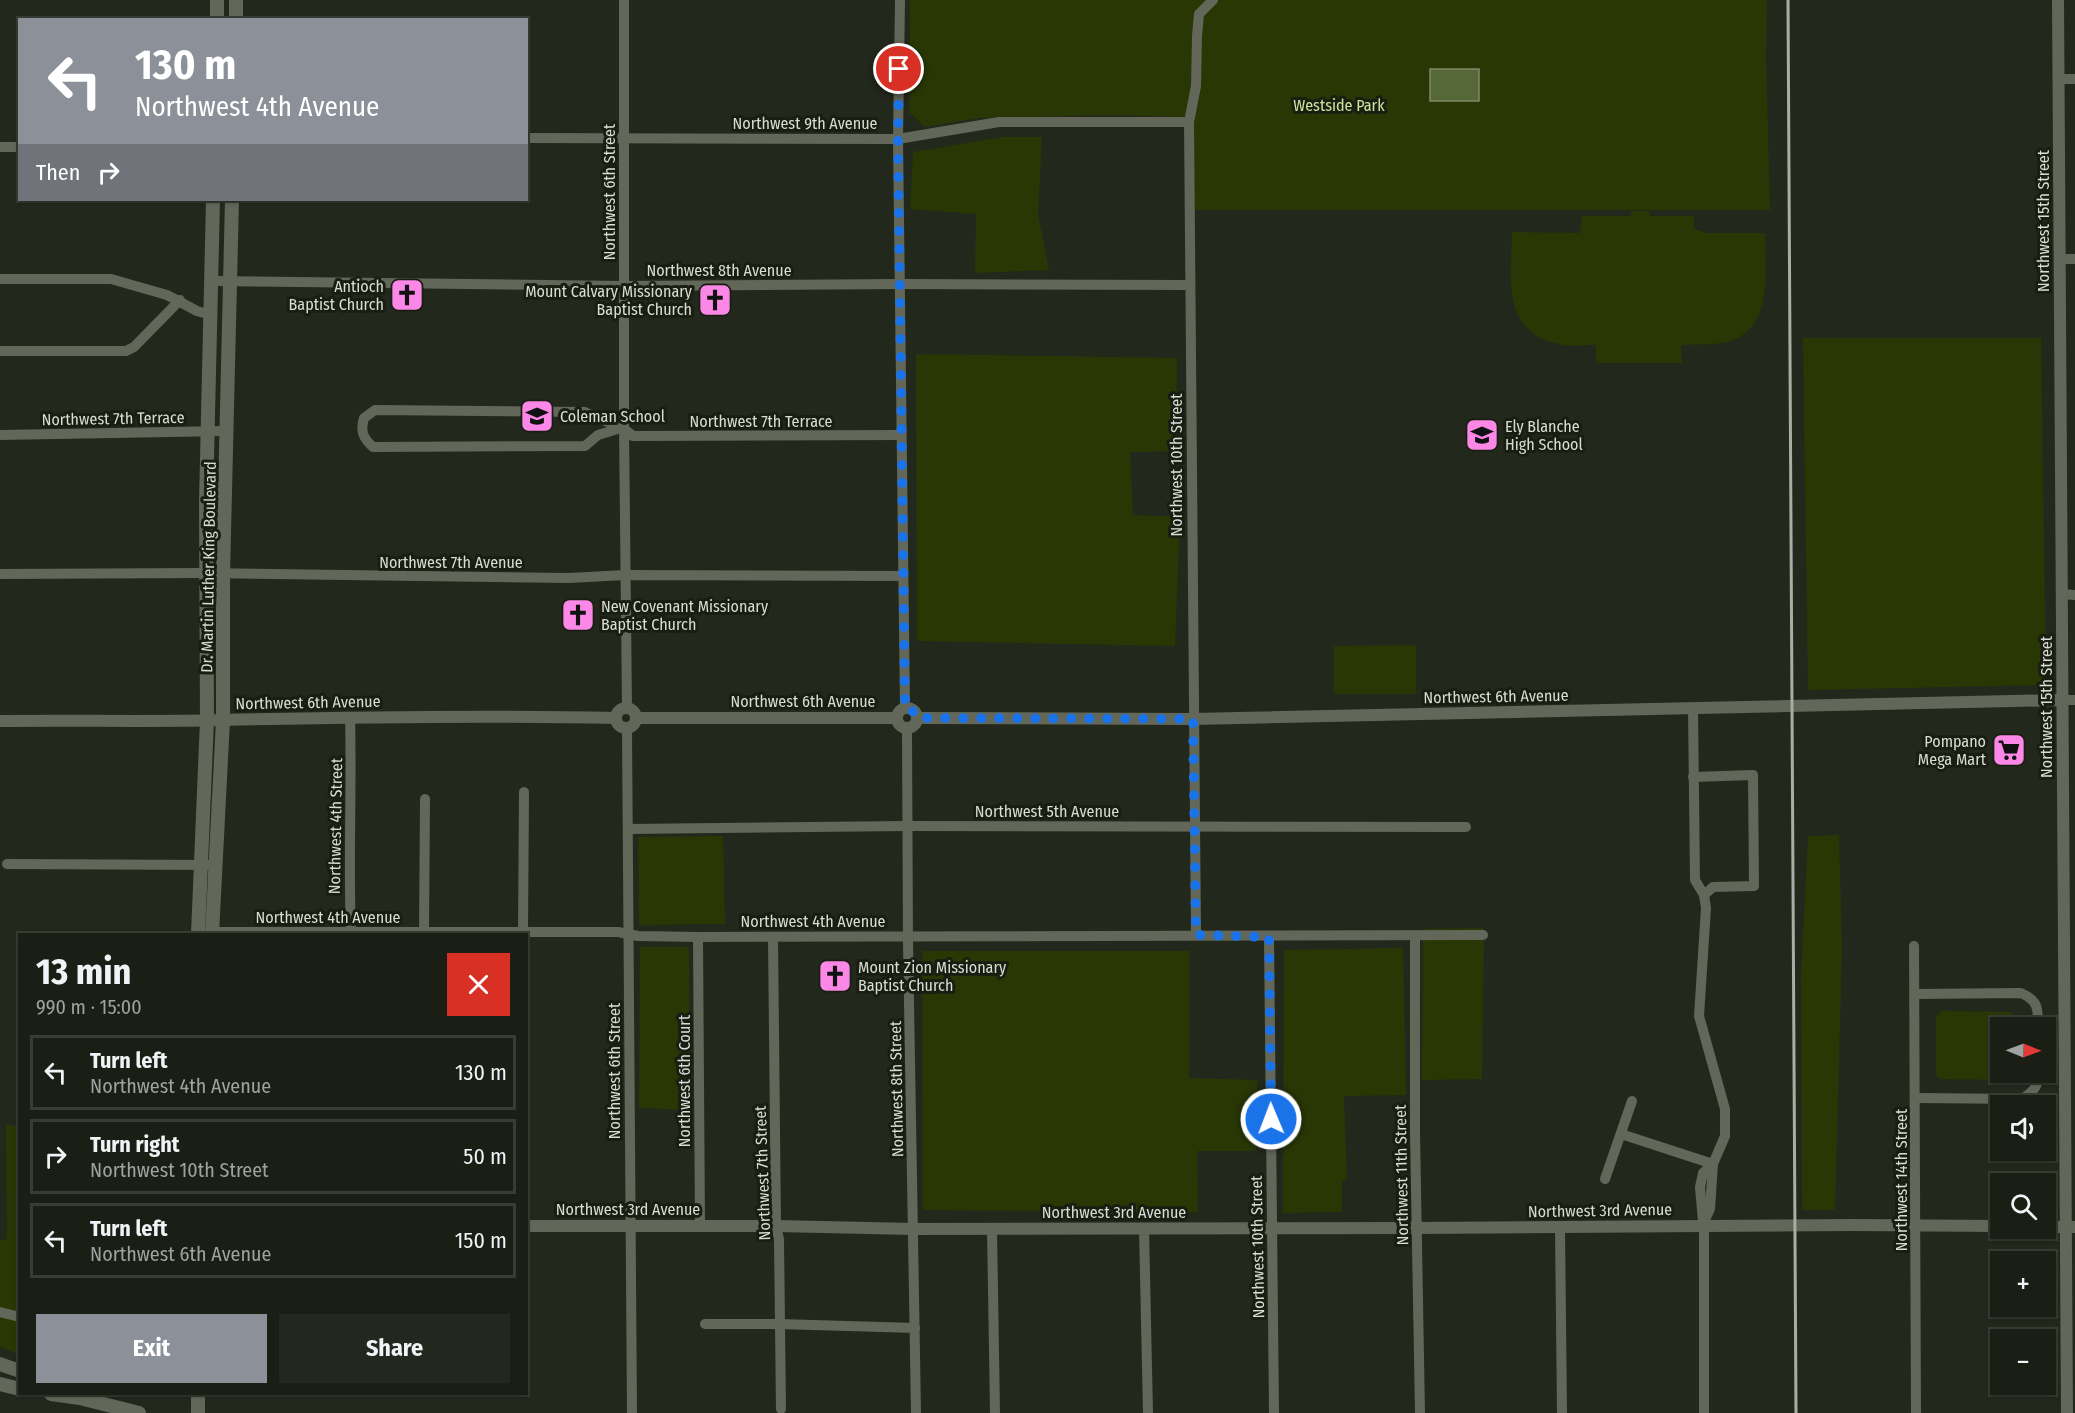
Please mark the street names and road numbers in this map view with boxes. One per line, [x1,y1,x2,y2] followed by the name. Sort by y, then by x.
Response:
[733,114,878,133] street label: Northwest 9th Avenue
[600,123,619,260] street label: Northwest 6th Street
[2034,149,2053,292] street label: Northwest 15th Street
[646,261,792,280] street label: Northwest 8th Avenue
[1167,393,1186,536] street label: Northwest 10th Street
[41,408,185,429] street label: Northwest 7th Terrace
[690,412,833,431] street label: Northwest 7th Terrace
[197,461,220,673] street label: Dr. Martin Luther King Boulevard
[379,553,523,572] street label: Northwest 7th Avenue
[2037,635,2056,778] street label: Northwest 15th Street
[1423,686,1569,707] street label: Northwest 6th Avenue
[235,692,381,713] street label: Northwest 6th Avenue
[730,692,876,711] street label: Northwest 6th Avenue
[325,757,346,894] street label: Northwest 4th Street
[975,802,1119,821] street label: Northwest 5th Avenue
[256,908,401,927] street label: Northwest 4th Avenue
[741,912,886,931] street label: Northwest 4th Avenue
[605,1002,624,1139] street label: Northwest 6th Street
[675,1014,694,1147] street label: Northwest 6th Court
[886,1020,907,1157] street label: Northwest 8th Street
[1391,1104,1412,1245] street label: Northwest 11th Street
[751,1105,774,1241] street label: Northwest 7th Street
[1892,1108,1911,1251] street label: Northwest 14th Street
[1247,1175,1268,1319] street label: Northwest 10th Street
[556,1200,700,1219] street label: Northwest 3rd Avenue
[1528,1200,1672,1221] street label: Northwest 3rd Avenue
[1042,1203,1186,1222] street label: Northwest 3rd Avenue

